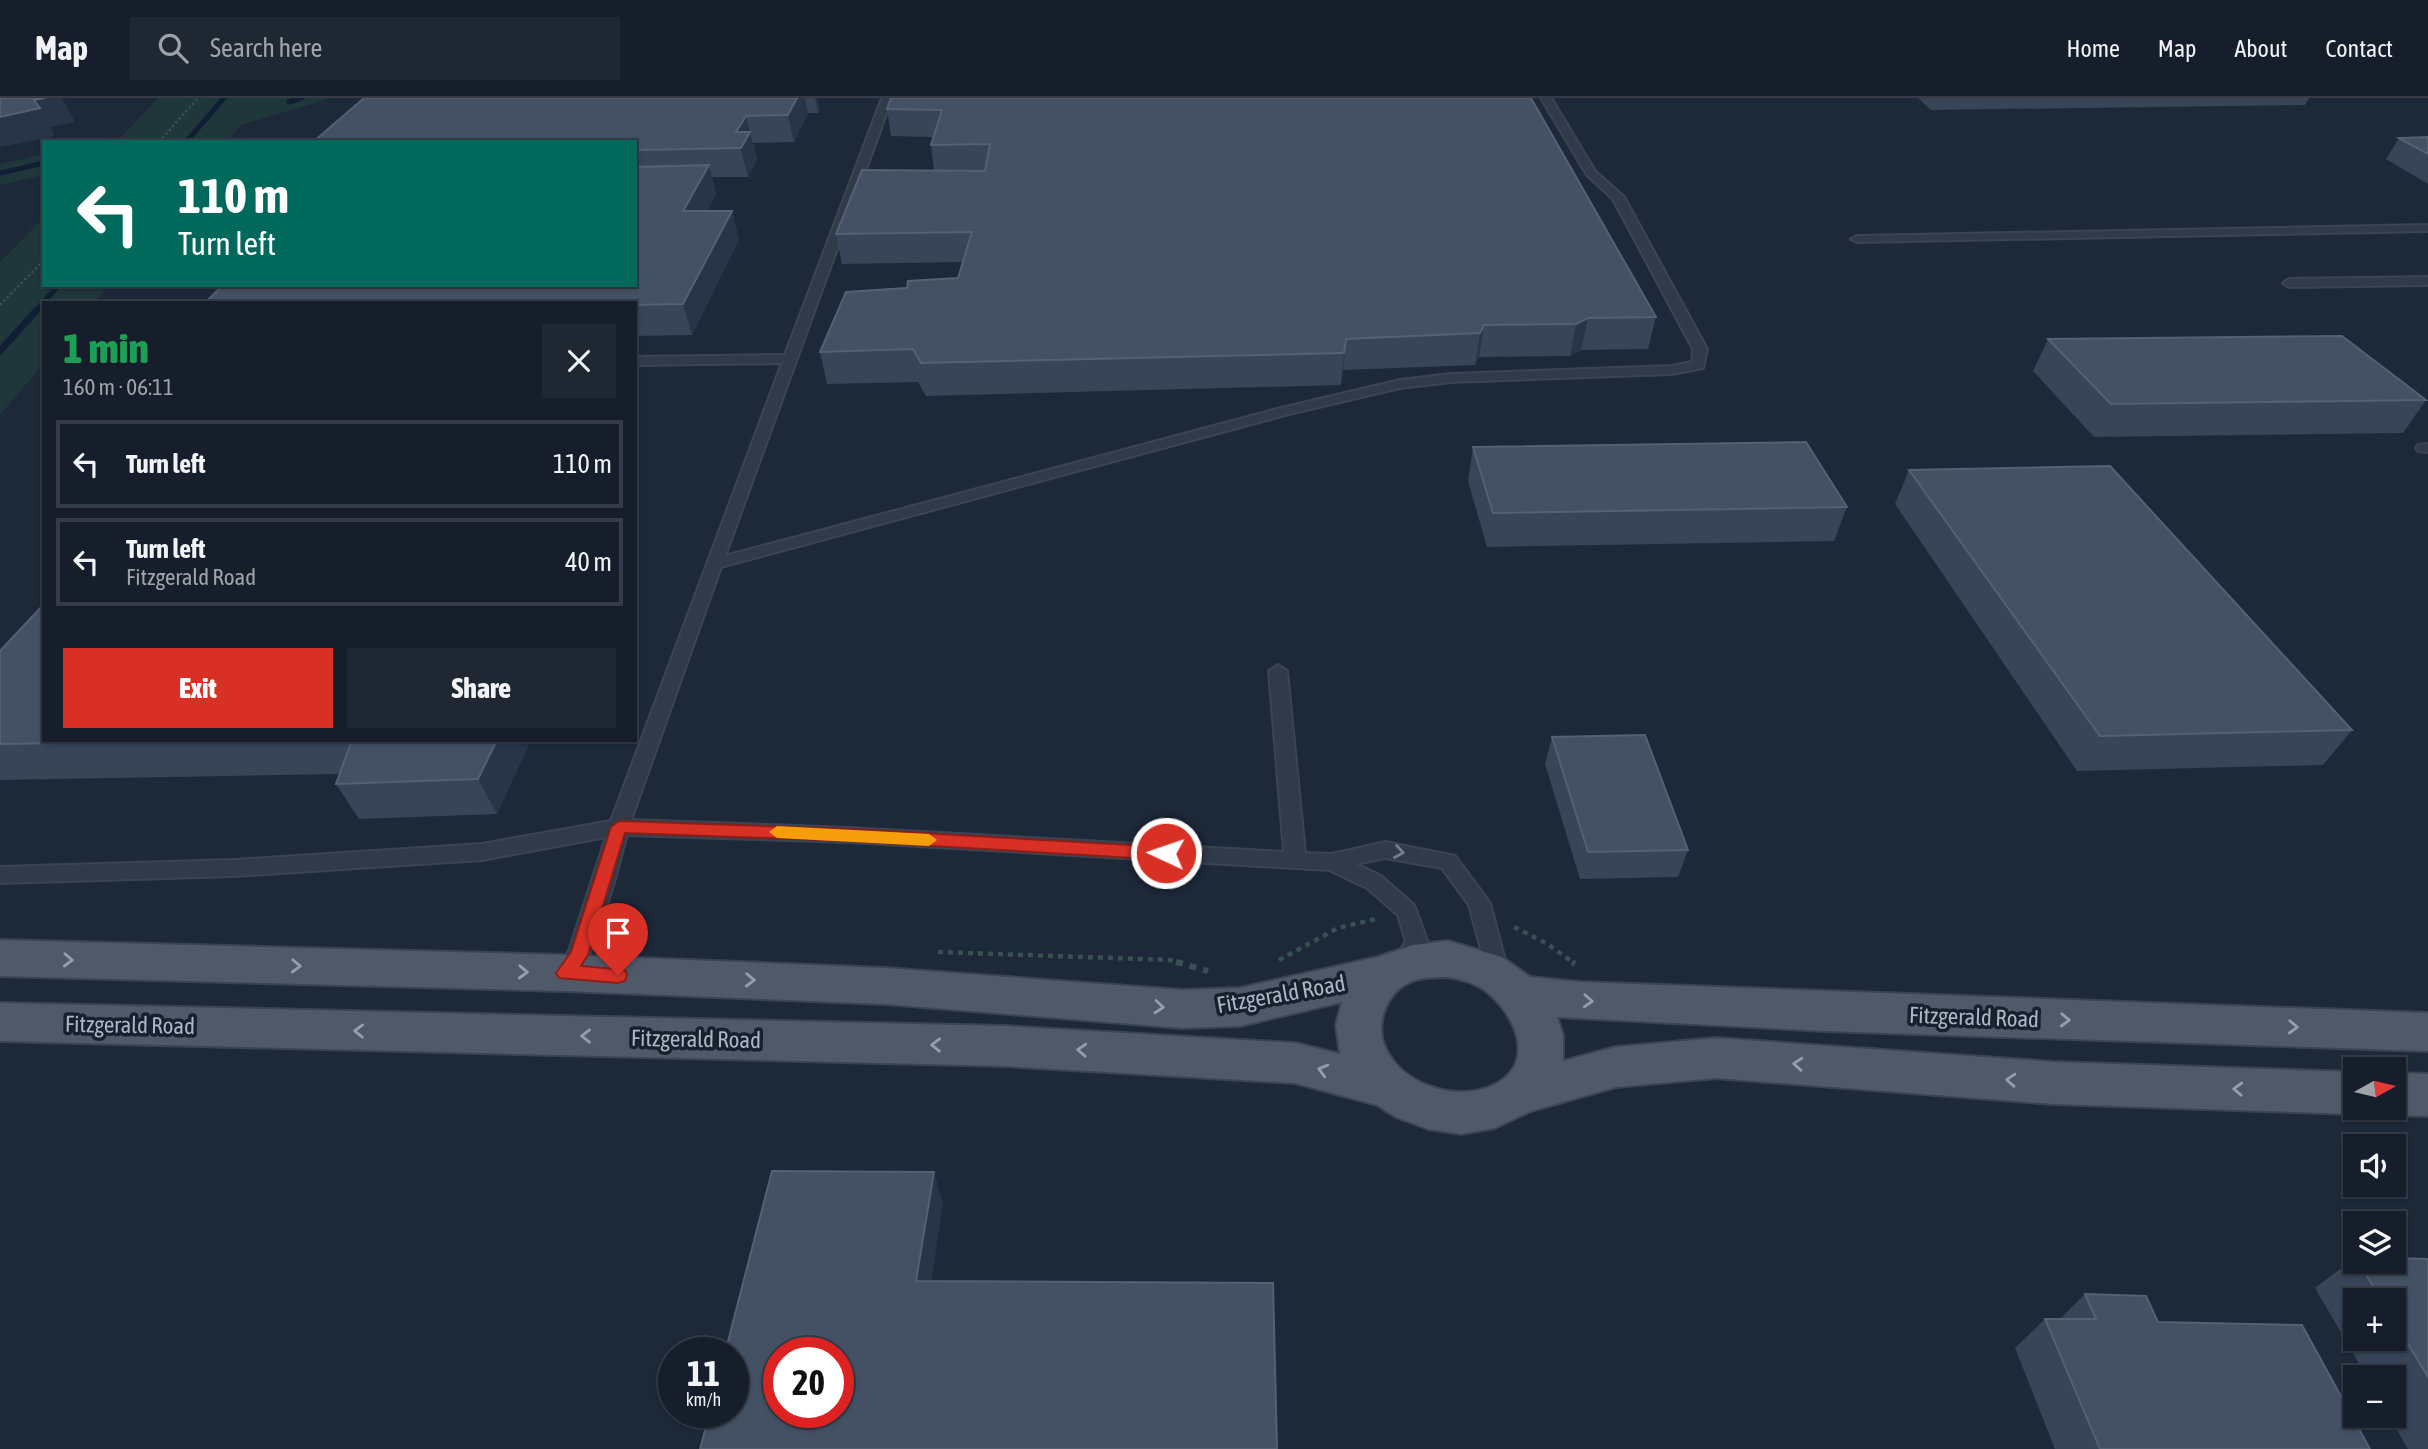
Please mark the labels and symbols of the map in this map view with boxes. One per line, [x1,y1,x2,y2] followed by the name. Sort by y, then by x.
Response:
[1129,816,1203,890] position arrow
[1393,844,1405,859] one-way arrow
[588,903,648,975] pin
[63,952,74,968] one-way arrow
[291,958,301,974] one-way arrow
[518,964,529,980] one-way arrow
[1215,970,1347,1018] street label: Fitzgerald Road
[745,973,756,988] one-way arrow
[1583,994,1594,1009] one-way arrow
[1153,999,1164,1014] one-way arrow
[1908,1002,2040,1032] street label: Fitzgerald Road
[65,1011,195,1039] street label: Fitzgerald Road
[2060,1012,2071,1027] one-way arrow
[2288,1020,2299,1035] one-way arrow
[353,1023,364,1038] one-way arrow
[631,1025,761,1053] street label: Fitzgerald Road
[580,1029,591,1044] one-way arrow
[930,1037,941,1053] one-way arrow
[1076,1043,1087,1058] one-way arrow
[1792,1057,1803,1072] one-way arrow
[2343,1057,2406,1120] north arrow
[1317,1064,1329,1078] one-way arrow
[2005,1073,2016,1088] one-way arrow
[2233,1082,2244,1097] one-way arrow
[763,1337,854,1428] speed limit sign: 20

